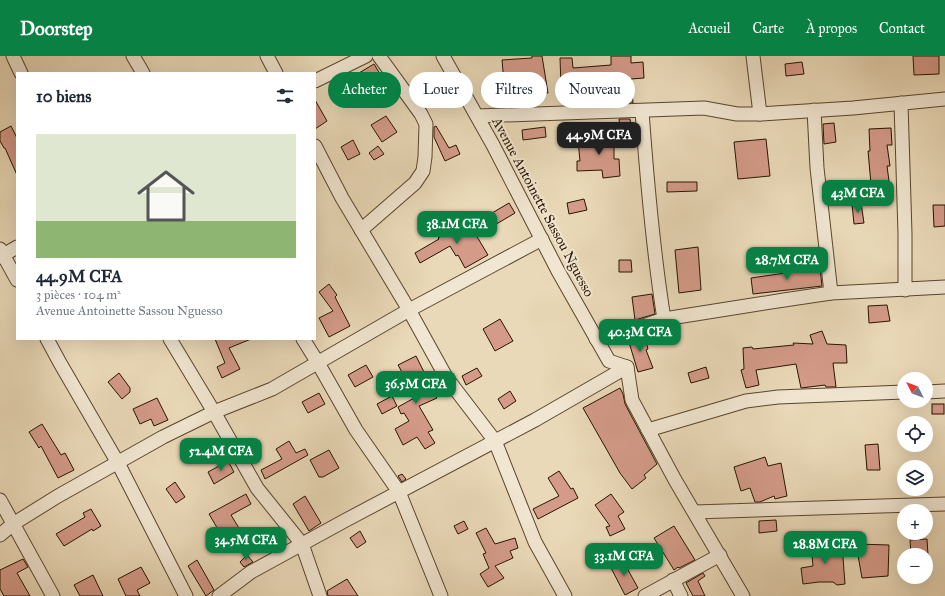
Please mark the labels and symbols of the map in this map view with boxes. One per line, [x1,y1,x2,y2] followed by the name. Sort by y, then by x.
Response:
[488,113,598,300] street label: Avenue Antoinette Sassou Nguesso
[553,122,645,156] pin: 44.9M CFA
[821,180,895,214] pin: 43M CFA
[411,211,503,245] pin: 38.1M CFA
[741,247,833,281] pin: 28.7M CFA
[594,319,686,353] pin: 40.3M CFA
[370,371,462,405] pin: 36.5M CFA
[897,372,933,408] north arrow
[175,438,267,472] pin: 52.4M CFA
[200,527,292,561] pin: 34.5M CFA
[779,531,871,565] pin: 28.8M CFA
[578,543,670,577] pin: 33.1M CFA

